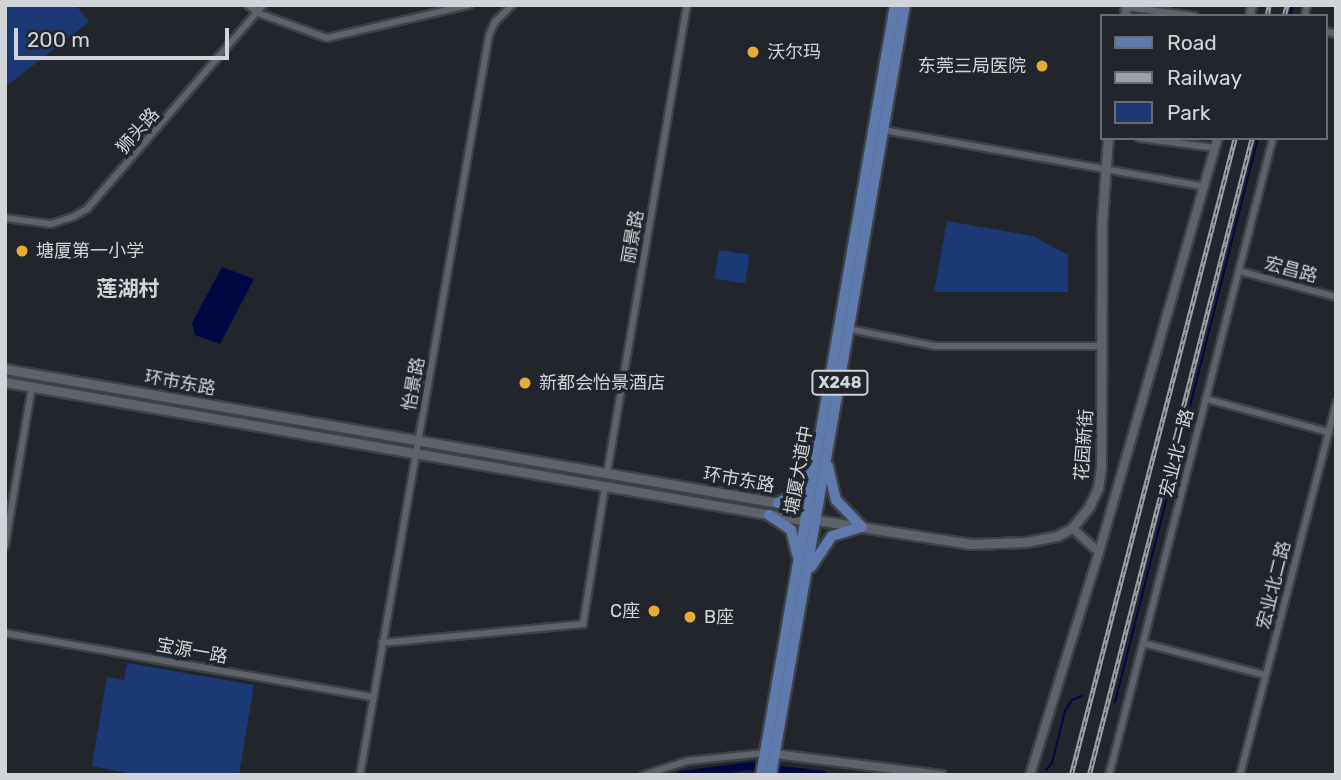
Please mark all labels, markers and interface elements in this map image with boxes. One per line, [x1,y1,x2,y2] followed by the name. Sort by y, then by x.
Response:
[18,14,233,58] scale bar
[1100,14,1327,140] legend
[27,27,90,52] text: 200 m
[1167,30,1217,55] text: Road
[767,41,821,63] place label: 沃尔玛
[745,44,761,60] marker: 沃尔玛
[918,55,1026,77] place label: 东莞三局医院
[1032,56,1052,76] marker: 东莞三局医院
[1167,65,1242,90] text: Railway
[1167,100,1211,125] text: Park
[112,104,164,158] street label: 狮头路
[618,209,648,265] street label: 丽景路
[36,240,144,262] place label: 塘厦第一小学
[14,243,30,259] marker: 塘厦第一小学
[1262,253,1320,287] street label: 宏昌路
[97,276,159,302] district label: 莲湖村
[399,356,429,412] street label: 怡景路
[143,366,217,400] street label: 环市东路
[810,370,870,396] road number: X248
[539,372,665,394] place label: 新都会怡景酒店
[517,375,533,391] marker: 新都会怡景酒店
[1156,407,1198,499] street label: 宏业北一路
[1071,408,1097,482] street label: 花园新街
[781,424,817,516] street label: 塘厦大道中
[702,463,776,497] street label: 环市东路
[1253,539,1295,631] street label: 宏业北二路
[610,600,640,622] place label: C座
[646,603,662,619] marker: C座
[704,606,734,628] place label: B座
[682,609,698,625] marker: B座
[155,634,229,668] street label: 宝源一路

